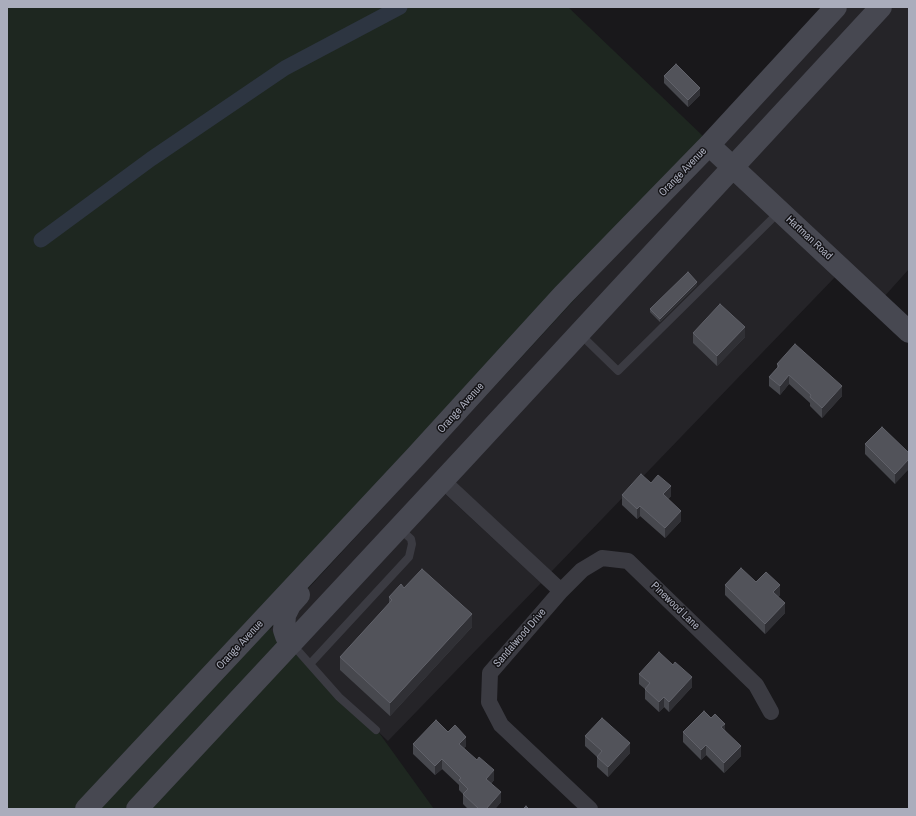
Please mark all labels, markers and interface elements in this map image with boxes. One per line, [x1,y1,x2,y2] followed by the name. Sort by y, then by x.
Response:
[656,145,710,199] street label: Orange Avenue
[783,213,835,263] street label: Hartman Road
[435,380,487,436] street label: Orange Avenue
[648,579,702,633] street label: Pinewood Lane
[491,606,549,670] street label: Sandalwood Drive
[214,617,266,673] street label: Orange Avenue

